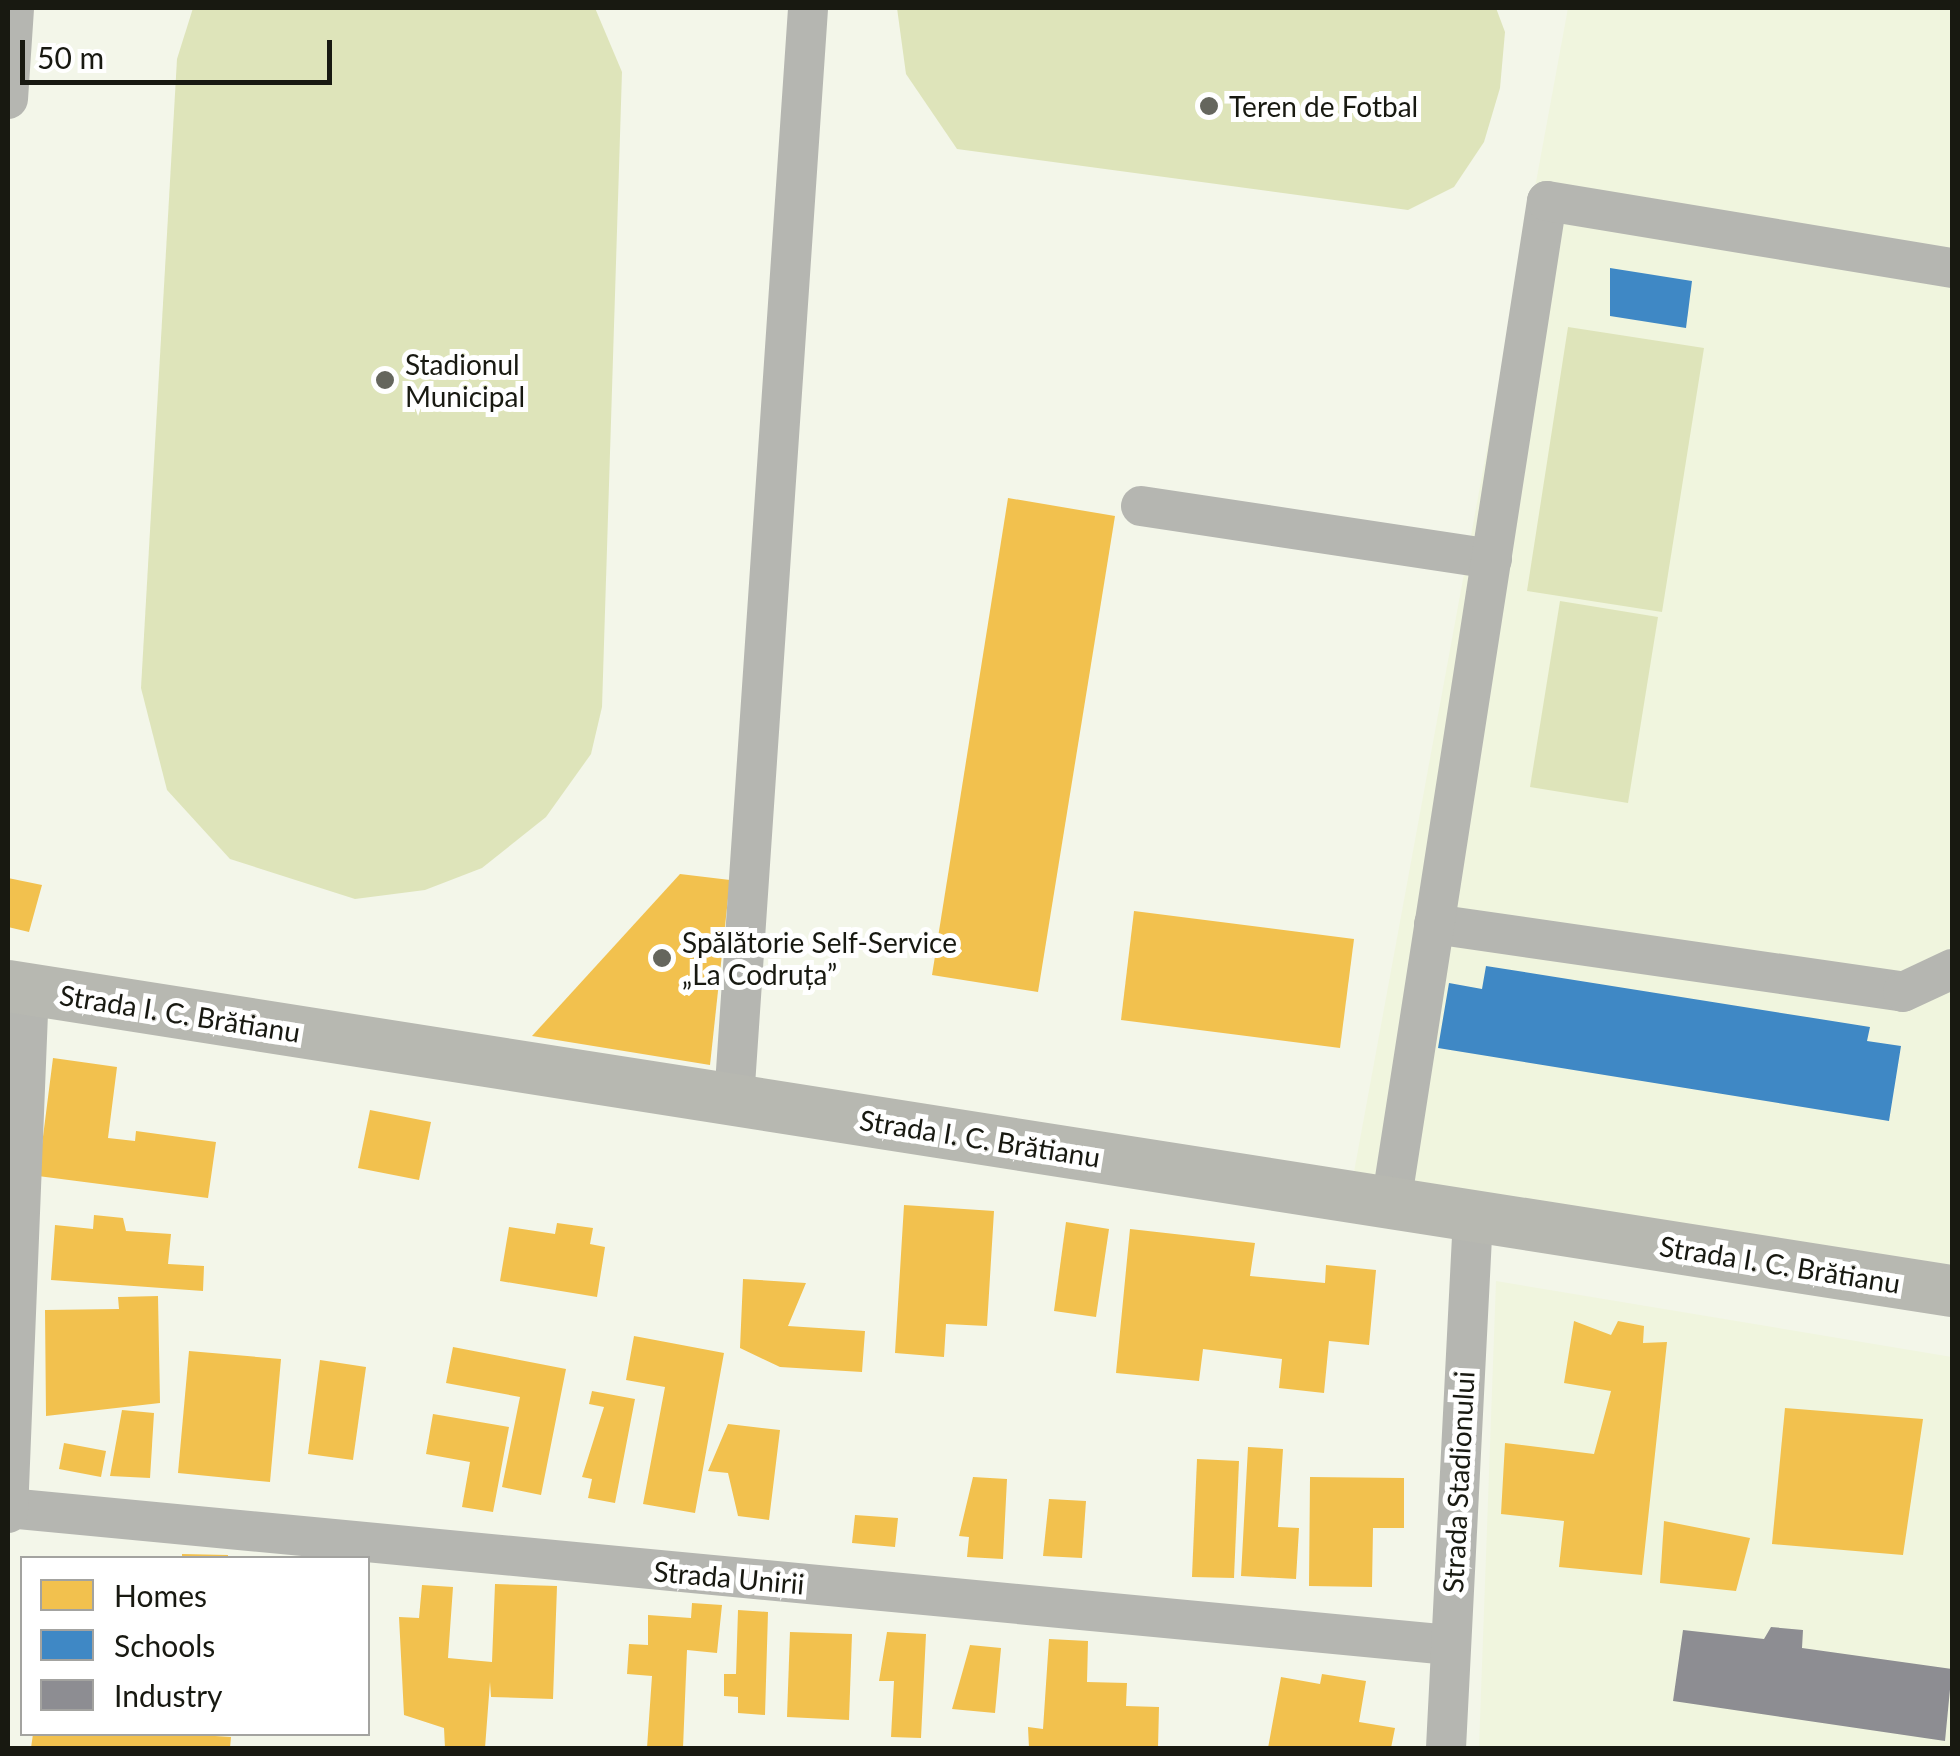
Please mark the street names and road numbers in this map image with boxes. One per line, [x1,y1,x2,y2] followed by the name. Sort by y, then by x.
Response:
[57,977,303,1049] street label: Strada I. C. Brătianu
[857,1102,1103,1174] street label: Strada I. C. Brătianu
[1657,1228,1903,1300] street label: Strada I. C. Brătianu
[1435,1370,1481,1594] street label: Strada Stadionului
[652,1554,806,1600] street label: Strada Unirii

